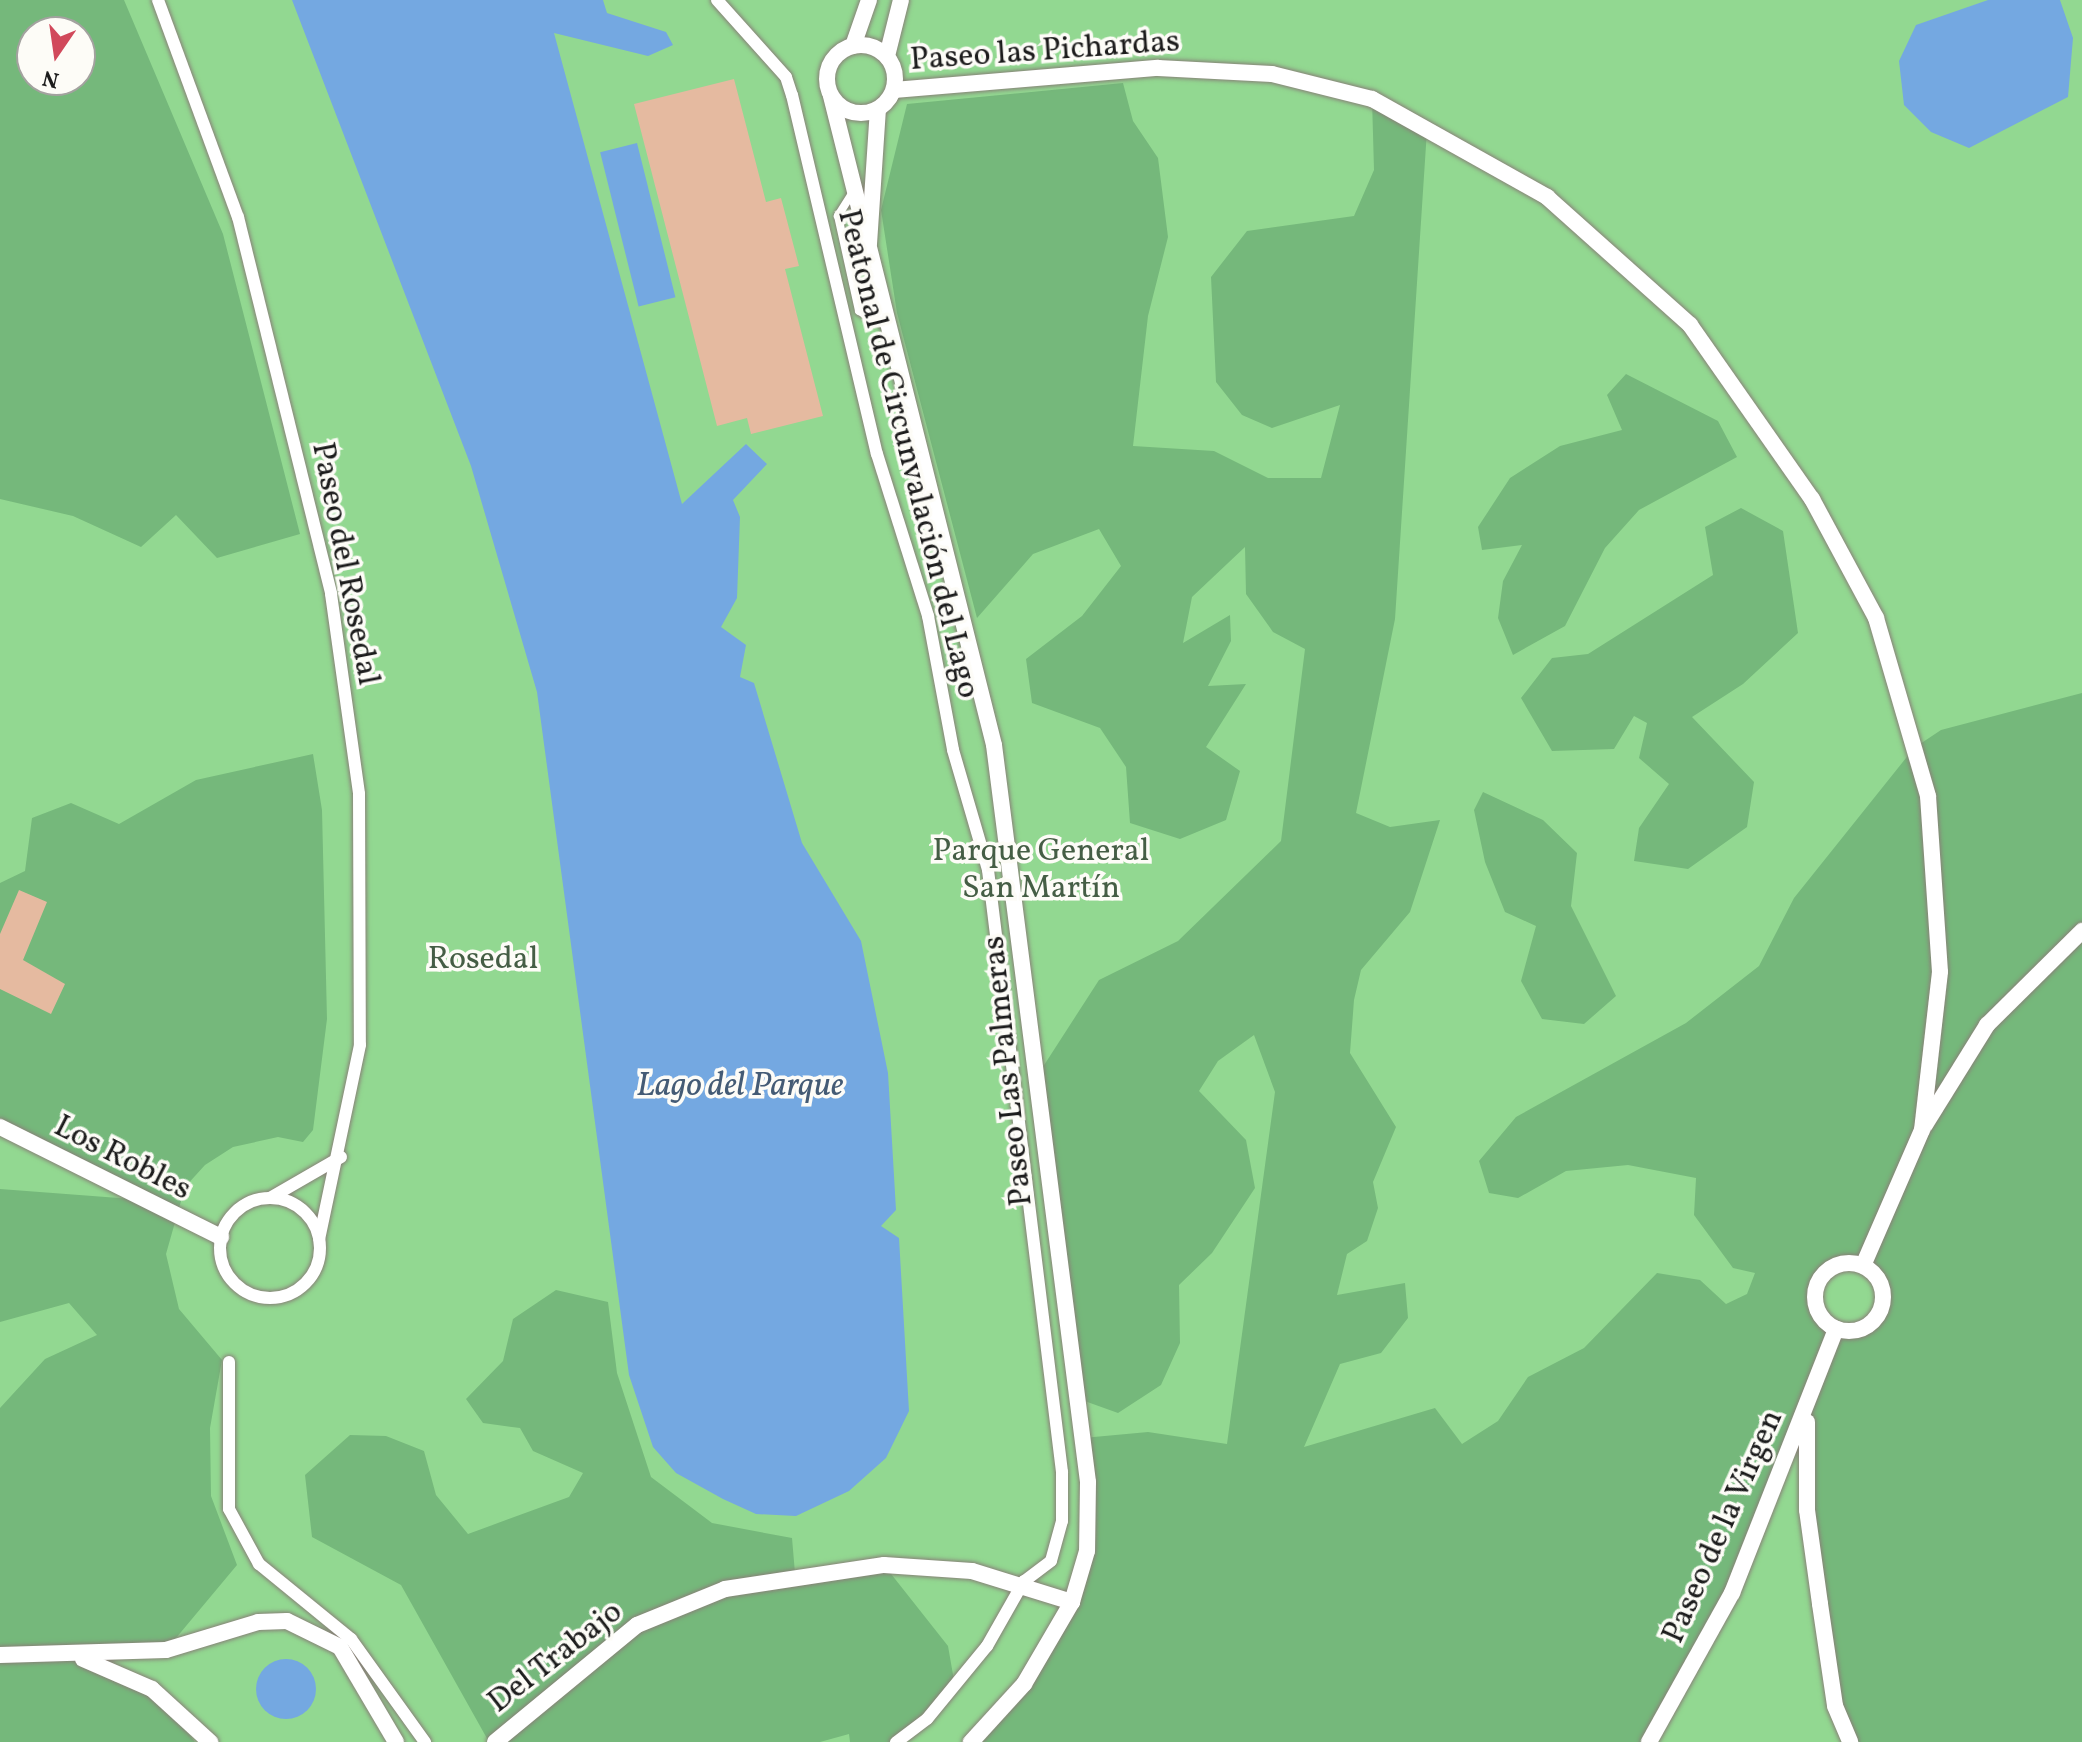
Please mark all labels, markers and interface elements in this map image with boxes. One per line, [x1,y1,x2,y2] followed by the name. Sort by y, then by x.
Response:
[16,16,96,96] north arrow
[909,23,1181,81] street label: Paseo las Pichardas
[40,61,62,95] text: N
[828,206,986,702] street label: Peatonal de Circunvalación del Lago
[302,439,386,689] street label: Paseo del Rosedal
[933,834,1149,909] park label: Parque General San Martín
[976,934,1042,1208] street label: Paseo Las Palmeras
[428,941,538,979] park label: Rosedal
[636,1067,844,1107] water label: Lago del Parque
[47,1108,197,1210] street label: Los Robles
[1655,1404,1793,1650] street label: Paseo de la Virgen
[481,1593,631,1723] street label: Del Trabajo

